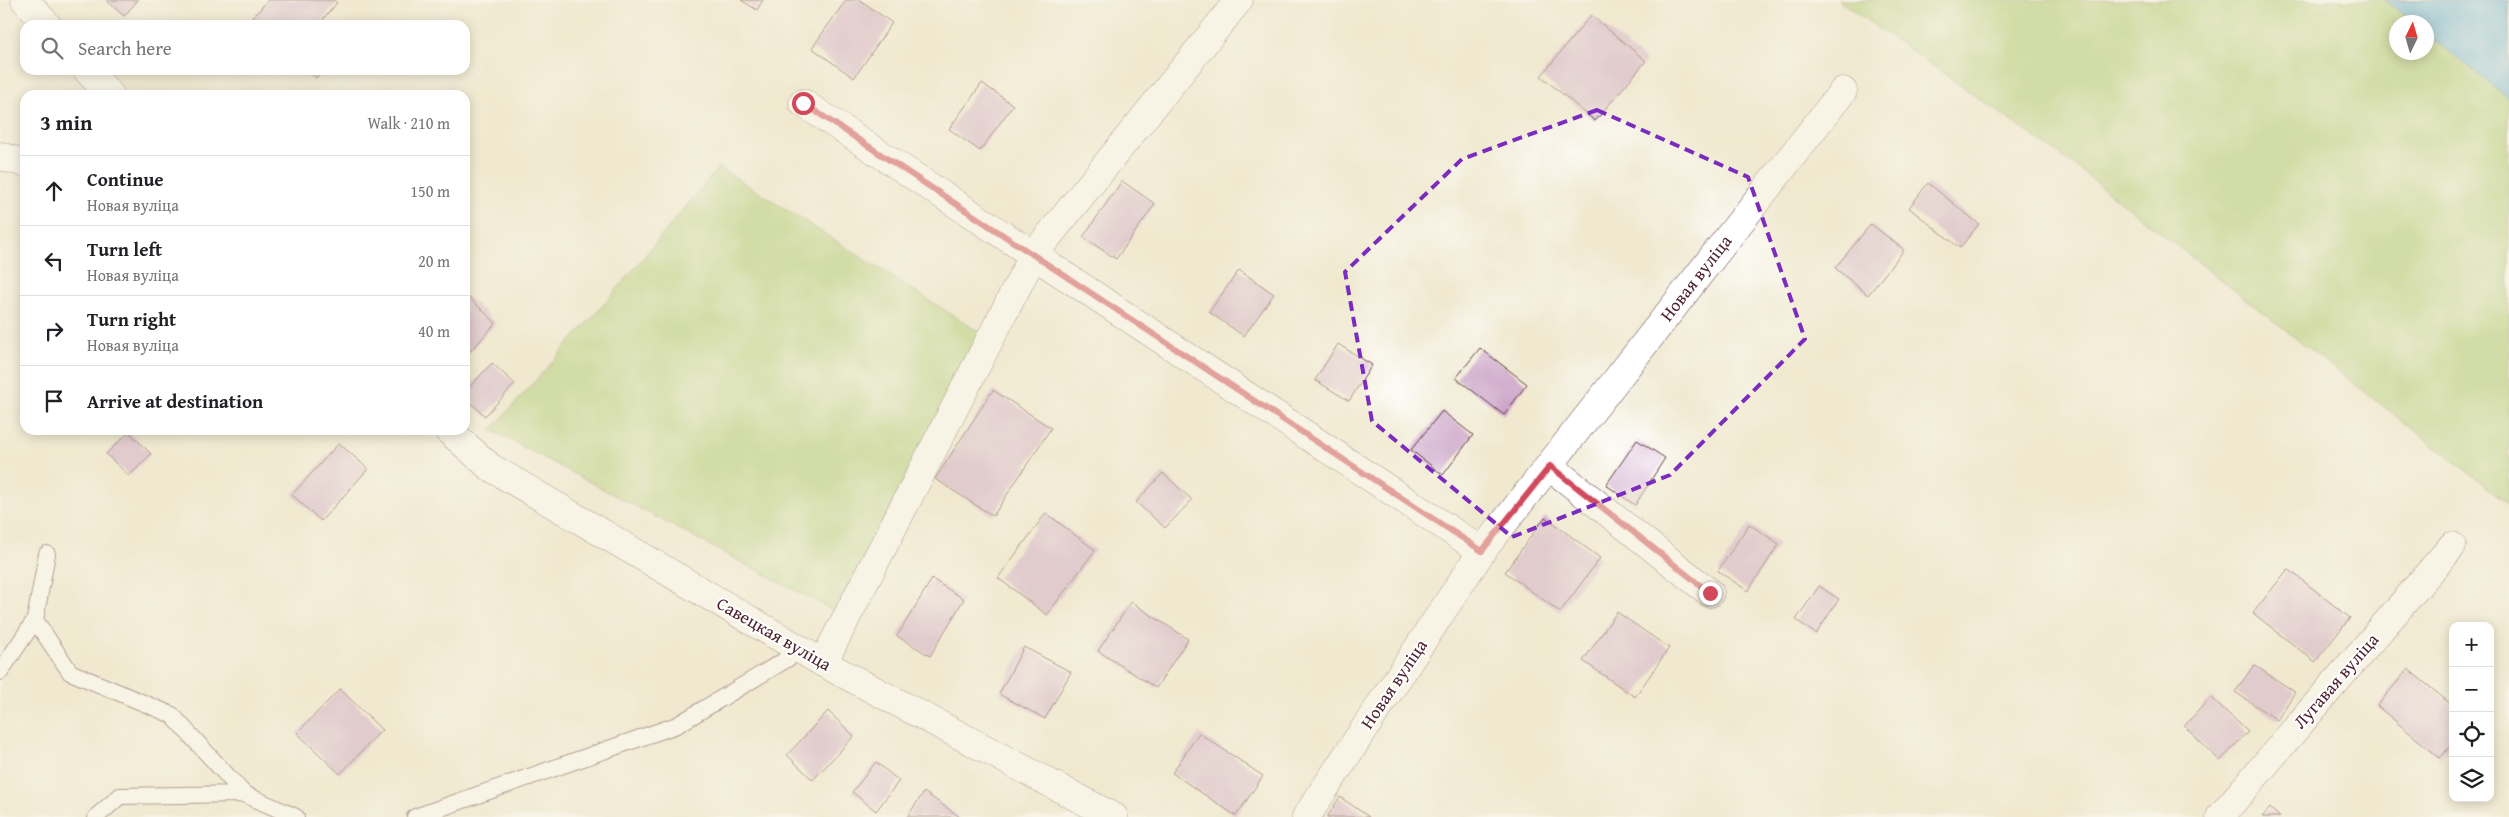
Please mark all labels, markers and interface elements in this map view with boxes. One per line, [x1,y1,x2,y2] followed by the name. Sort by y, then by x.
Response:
[2389,15,2434,60] north arrow
[20,20,470,75] search box
[38,34,66,62] icon: search
[78,34,172,62] text: Search here
[792,92,815,115] route start
[40,107,92,138] text: 3 min
[367,111,450,135] text: Walk · 210 m
[87,165,164,193] text: Continue
[40,177,68,205] icon: ahead
[410,179,450,203] text: 150 m
[87,193,179,217] text: Новая вуліца
[1653,228,1738,327] street label: Новая вуліца
[87,235,162,263] text: Turn left
[40,247,68,275] icon: left
[418,249,450,273] text: 20 m
[87,263,179,287] text: Новая вуліца
[87,305,176,333] text: Turn right
[40,317,68,345] icon: right
[418,319,450,343] text: 40 m
[87,333,179,357] text: Новая вуліца
[40,387,68,415] icon: arrive
[87,387,263,415] text: Arrive at destination
[1699,582,1722,605] route end
[712,590,837,678] street label: Савецкая вуліца
[2449,622,2494,802] map controls
[2449,622,2494,667] button: +
[2286,627,2385,734] street label: Лугавая вуліца
[1354,633,1434,734] street label: Новая вуліца
[2449,667,2494,712] button: −
[2449,712,2494,757] button: locate
[2449,757,2494,802] button: layers

